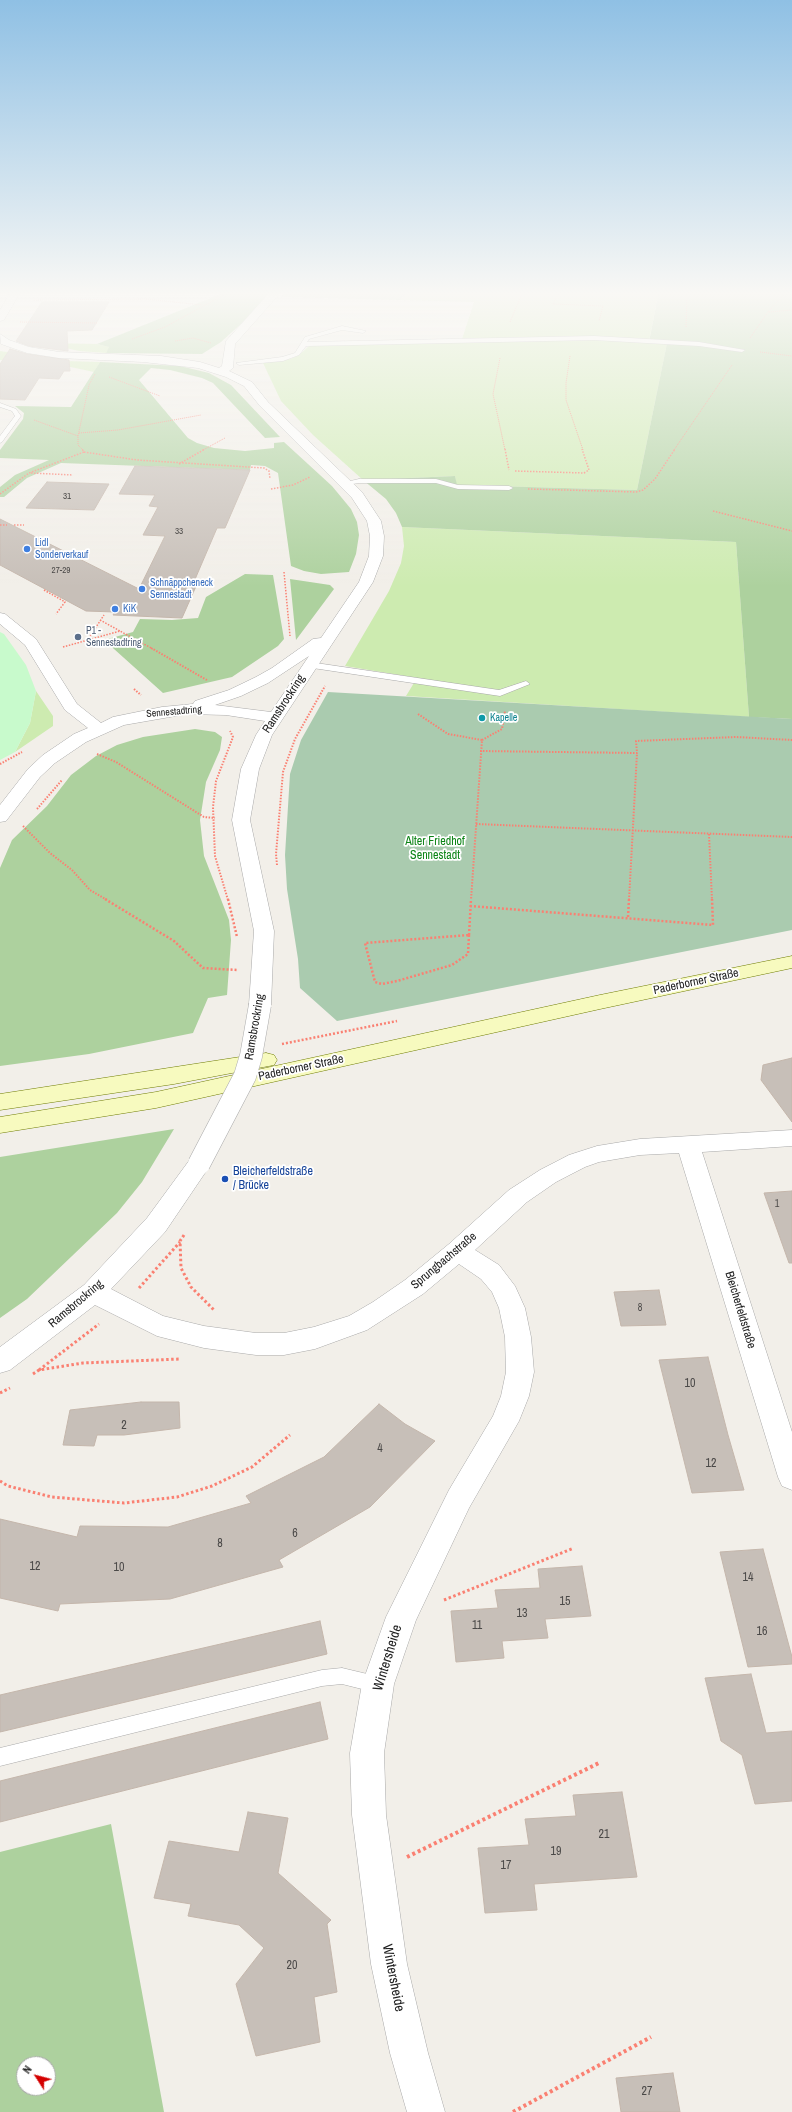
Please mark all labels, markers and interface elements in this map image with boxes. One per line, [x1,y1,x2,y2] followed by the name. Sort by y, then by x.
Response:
[63,492,71,502] house number: 31
[175,527,183,537] house number: 33
[35,537,88,560] place label: Lidl Sonderverkauf
[22,544,32,554] marker: Lidl Sonderverkauf
[52,566,70,576] house number: 27-29
[150,577,213,600] place label: Schnäppcheneck Sennestadt
[137,584,147,594] marker: Schnäppcheneck Sennestadt
[123,603,136,615] place label: KiK
[110,604,120,614] marker: KiK
[86,625,142,648] place label: P1 - Sennestadtring
[73,632,83,642] marker: P1 - Sennestadtring
[260,672,308,736] street label: Ramsbrockring
[146,704,202,720] street label: Sennestadtring
[490,712,517,724] place label: Kapelle
[477,713,487,723] marker: Kapelle
[405,835,465,863] park label: Alter Friedhof Sennestadt
[652,966,740,998] street label: Paderborner Straße
[242,993,268,1061] street label: Ramsbrockring
[257,1052,345,1084] street label: Paderborner Straße
[233,1165,313,1193] place label: Bleicherfeldstraße / Brücke
[220,1174,230,1184] marker: Bleicherfeldstraße / Brücke
[775,1198,779,1210] house number: 1
[408,1229,480,1293] street label: Sprungbachstraße
[721,1270,759,1350] street label: Bleicherfeldstraße
[46,1277,106,1331] street label: Ramsbrockring
[638,1302,642,1314] house number: 8
[685,1377,695,1391] house number: 10
[121,1419,127,1433] house number: 2
[377,1442,383,1456] house number: 4
[706,1457,716,1471] house number: 12
[292,1527,298,1541] house number: 6
[217,1537,223,1551] house number: 8
[30,1560,40,1574] house number: 12
[114,1561,124,1575] house number: 10
[743,1571,753,1585] house number: 14
[560,1595,570,1609] house number: 15
[517,1607,527,1621] house number: 13
[472,1619,482,1633] house number: 11
[370,1623,406,1693] street label: Wintersheide
[757,1625,767,1639] house number: 16
[599,1828,609,1842] house number: 21
[551,1845,561,1859] house number: 19
[501,1859,511,1873] house number: 17
[378,1943,408,2013] street label: Wintersheide
[287,1959,297,1973] house number: 20
[16,2056,56,2096] north arrow
[20,2063,35,2076] text: N
[642,2085,652,2099] house number: 27

